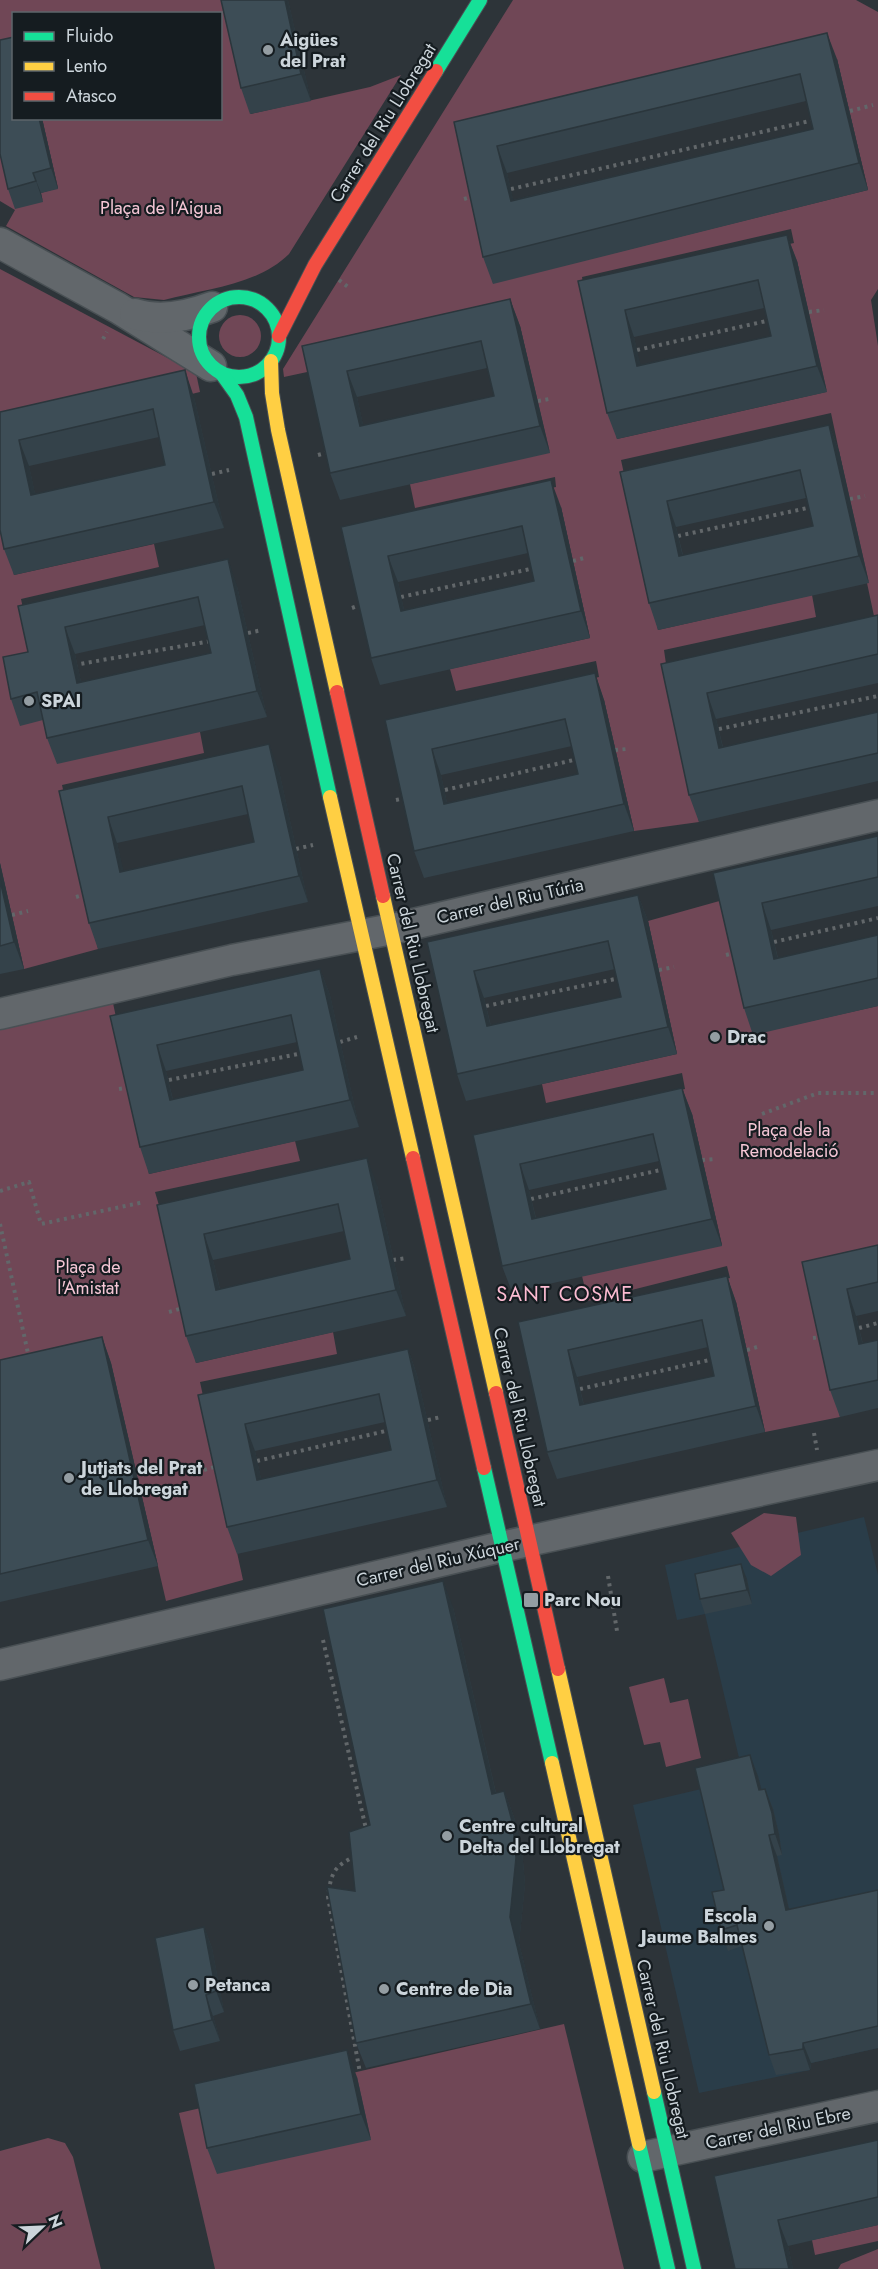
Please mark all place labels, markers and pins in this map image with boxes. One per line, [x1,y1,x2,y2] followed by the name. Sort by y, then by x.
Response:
[279,27,346,74] place label: Aigües del Prat
[261,43,275,57] marker: Aigües del Prat
[41,688,81,714] place label: SPAI
[22,694,36,708] marker: SPAI
[727,1024,766,1050] place label: Drac
[708,1030,722,1044] marker: Drac
[78,1455,203,1502] place label: Jutjats del Prat de Llobregat
[62,1471,76,1485] marker: Jutjats del Prat de Llobregat
[544,1587,621,1613] place label: Parc Nou
[522,1591,540,1609] marker: Parc Nou
[459,1813,620,1860] place label: Centre cultural Delta del Llobregat
[440,1829,454,1843] marker: Centre cultural Delta del Llobregat
[638,1903,757,1950] place label: Escola Jaume Balmes
[762,1919,776,1933] marker: Escola Jaume Balmes
[205,1972,270,1998] place label: Petanca
[396,1976,513,2002] place label: Centre de Dia
[186,1978,200,1992] marker: Petanca
[377,1982,391,1996] marker: Centre de Dia

